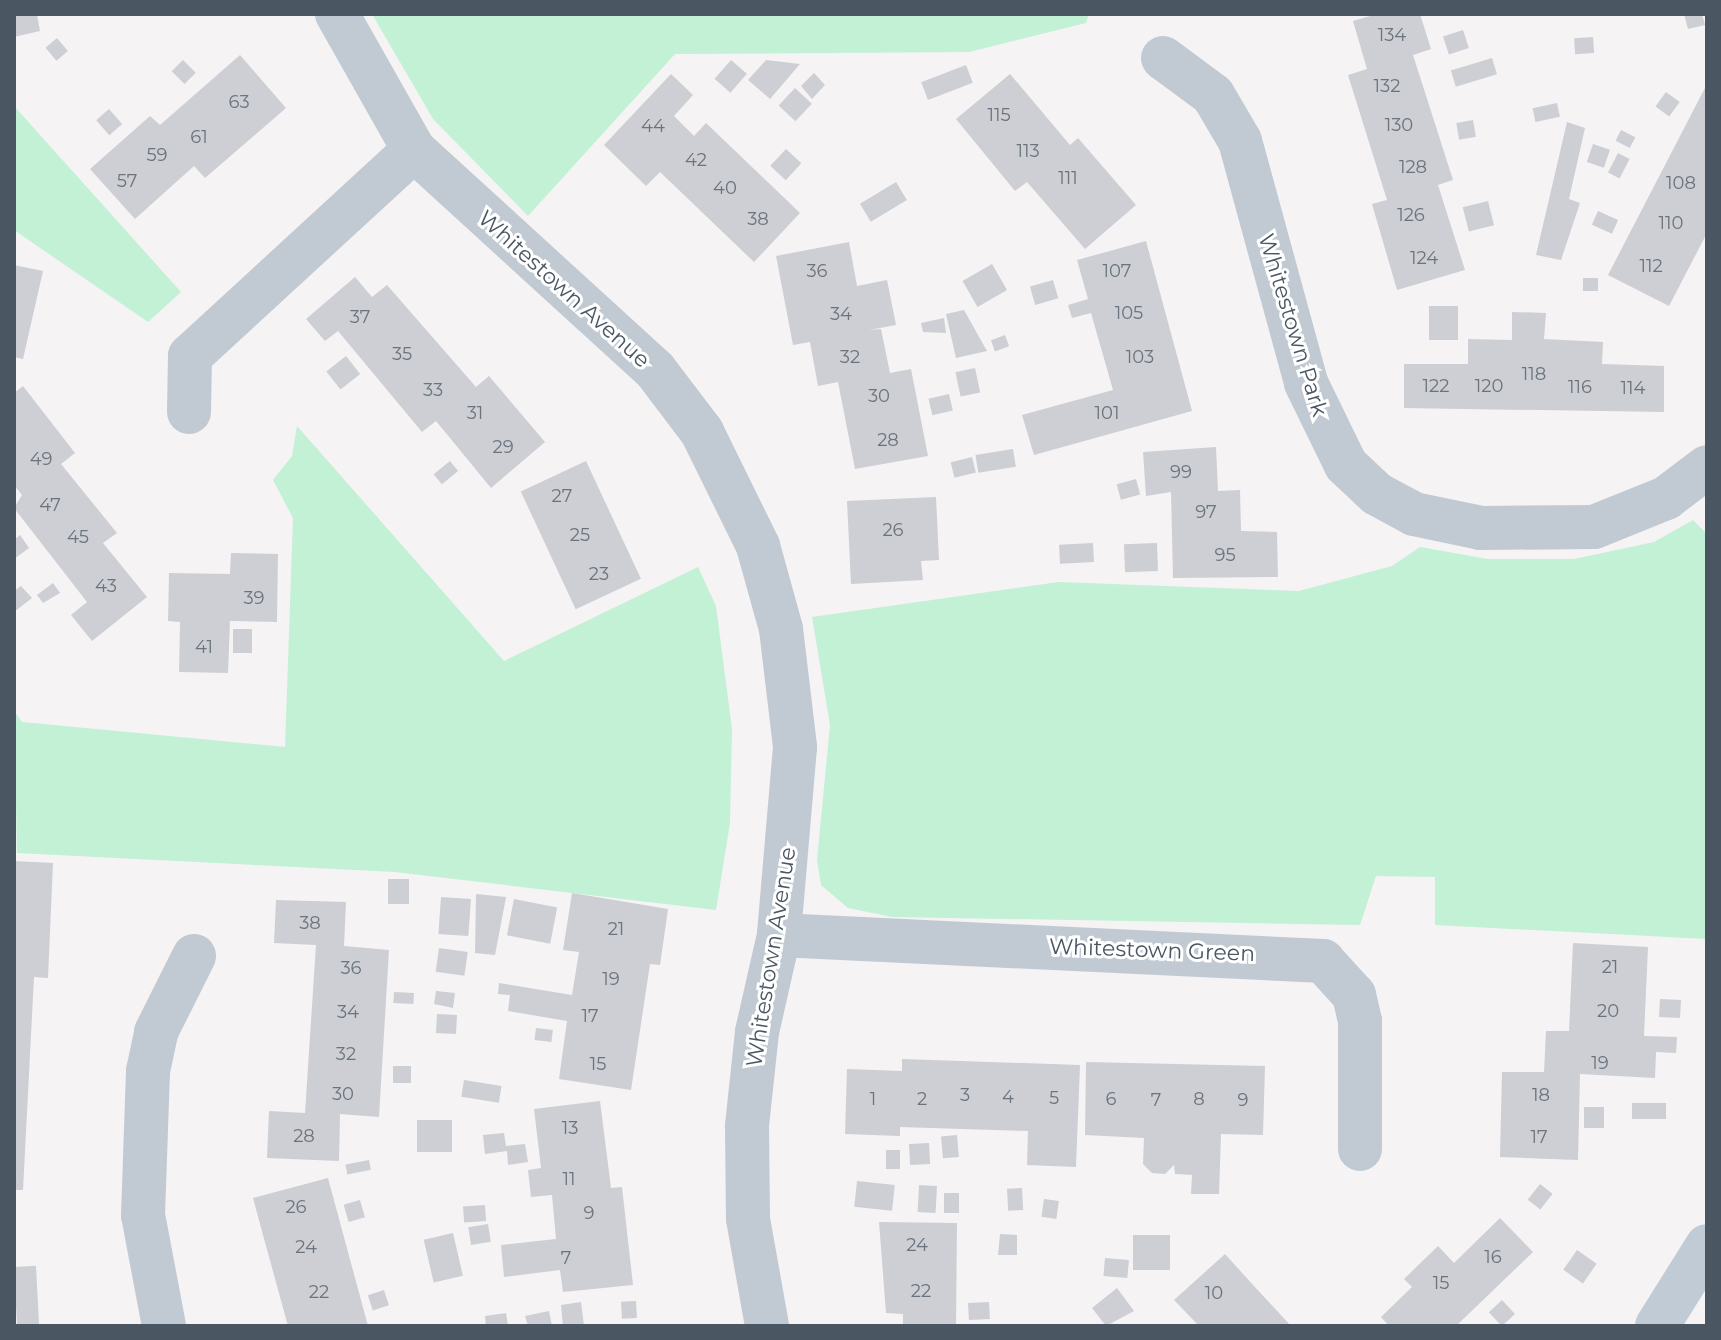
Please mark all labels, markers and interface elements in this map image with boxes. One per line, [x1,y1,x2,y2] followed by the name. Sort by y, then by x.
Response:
[1378,24,1406,46] house number: 134
[1374,75,1400,97] house number: 132
[228,91,250,113] house number: 63
[987,104,1011,126] house number: 115
[1385,114,1413,136] house number: 130
[641,115,665,137] house number: 44
[190,126,208,148] house number: 61
[1016,140,1040,162] house number: 113
[146,144,168,166] house number: 59
[685,149,707,171] house number: 42
[1399,156,1427,178] house number: 128
[1058,167,1078,189] house number: 111
[117,170,137,192] house number: 57
[1666,172,1696,194] house number: 108
[713,177,737,199] house number: 40
[1397,204,1425,226] house number: 126
[473,205,655,373] street label: Whitestown Avenue
[747,208,769,230] house number: 38
[1659,212,1683,234] house number: 110
[1253,231,1333,419] street label: Whitestown Park
[1410,247,1438,269] house number: 124
[1639,255,1663,277] house number: 112
[806,260,828,282] house number: 36
[1103,260,1131,282] house number: 107
[1115,302,1143,324] house number: 105
[830,303,852,325] house number: 34
[350,306,370,328] house number: 37
[392,343,412,365] house number: 35
[840,346,860,368] house number: 32
[1126,346,1154,368] house number: 103
[1522,363,1546,385] house number: 118
[1423,375,1449,397] house number: 122
[1475,375,1503,397] house number: 120
[1568,376,1592,398] house number: 116
[1621,377,1645,399] house number: 114
[423,379,443,401] house number: 33
[868,385,890,407] house number: 30
[467,402,483,424] house number: 31
[1095,402,1119,424] house number: 101
[877,429,899,451] house number: 28
[492,436,514,458] house number: 29
[30,448,52,470] house number: 49
[1170,461,1192,483] house number: 99
[552,485,572,507] house number: 27
[39,494,61,516] house number: 47
[1195,501,1217,523] house number: 97
[882,519,904,541] house number: 26
[570,524,590,546] house number: 25
[67,526,89,548] house number: 45
[1214,544,1236,566] house number: 95
[589,563,609,585] house number: 23
[95,575,117,597] house number: 43
[243,587,265,609] house number: 39
[195,636,213,658] house number: 41
[741,845,801,1069] street label: Whitestown Avenue
[299,912,321,934] house number: 38
[608,918,624,940] house number: 21
[1049,933,1255,967] street label: Whitestown Green
[1602,956,1618,978] house number: 21
[340,957,362,979] house number: 36
[602,968,620,990] house number: 19
[1597,1000,1619,1022] house number: 20
[337,1001,359,1023] house number: 34
[581,1005,599,1027] house number: 17
[336,1043,356,1065] house number: 32
[1591,1052,1609,1074] house number: 19
[590,1053,606,1075] house number: 15
[332,1083,354,1105] house number: 30
[960,1084,970,1106] house number: 3
[1532,1084,1550,1106] house number: 18
[1002,1086,1014,1108] house number: 4
[1049,1087,1059,1109] house number: 5
[870,1088,876,1110] house number: 1
[917,1088,927,1110] house number: 2
[1106,1088,1116,1110] house number: 6
[1193,1088,1205,1110] house number: 8
[1151,1089,1161,1111] house number: 7
[1238,1089,1248,1111] house number: 9
[562,1117,578,1139] house number: 13
[293,1125,315,1147] house number: 28
[1530,1126,1548,1148] house number: 17
[563,1168,575,1190] house number: 11
[285,1196,307,1218] house number: 26
[584,1202,594,1224] house number: 9
[906,1234,928,1256] house number: 24
[295,1236,317,1258] house number: 24
[1484,1246,1502,1268] house number: 16
[561,1247,571,1269] house number: 7
[1433,1272,1449,1294] house number: 15
[911,1280,931,1302] house number: 22
[309,1281,329,1303] house number: 22
[1205,1282,1223,1304] house number: 10

